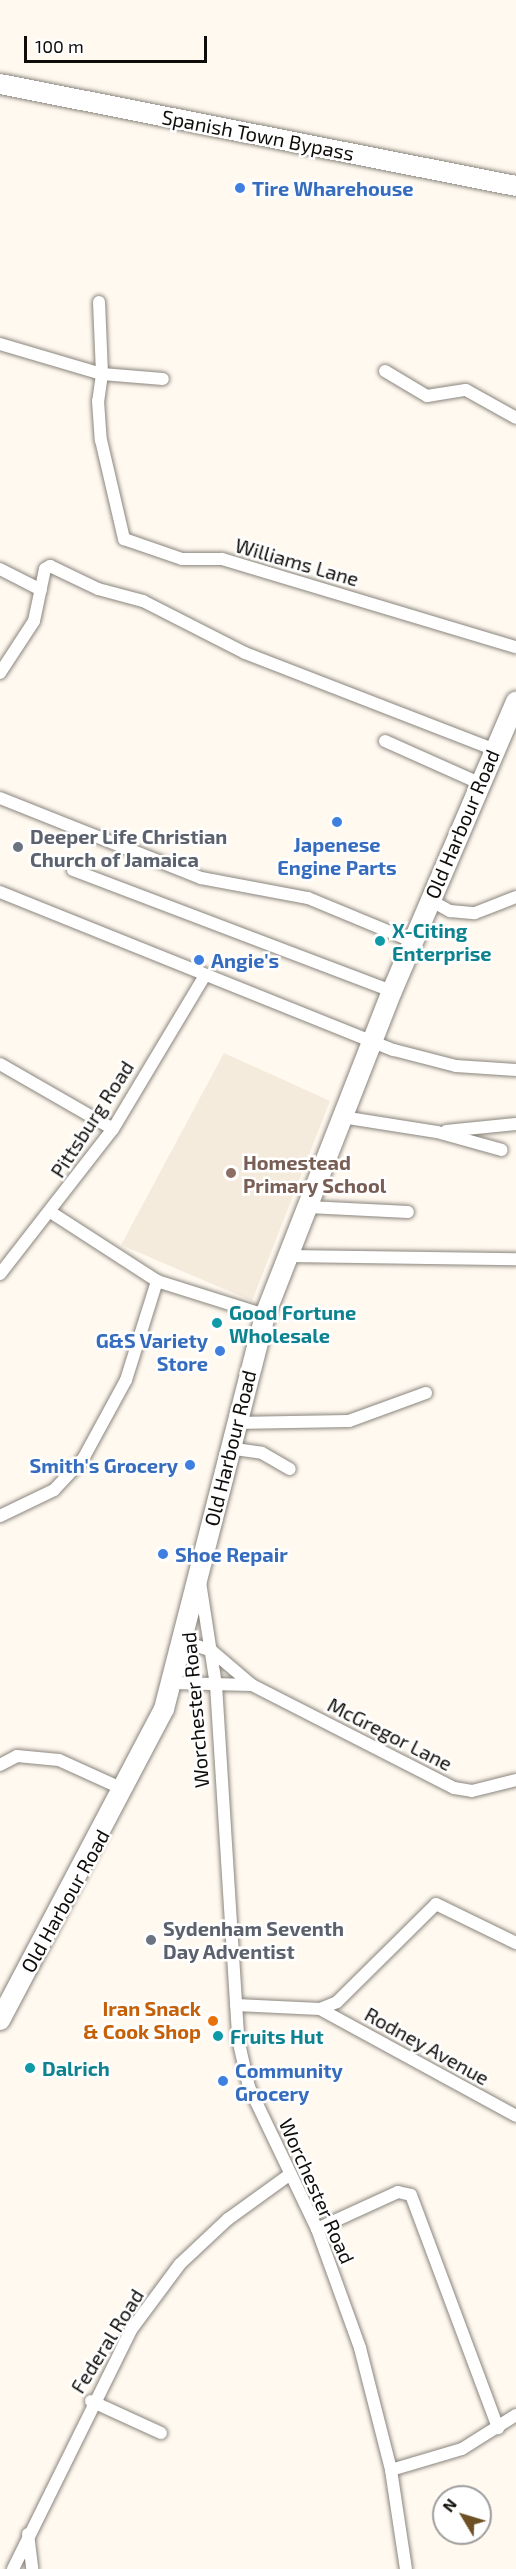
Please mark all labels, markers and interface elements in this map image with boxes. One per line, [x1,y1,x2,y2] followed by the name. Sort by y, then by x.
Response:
[27,24,210,62] scale bar
[35,35,84,57] text: 100 m
[160,105,356,165] street label: Spanish Town Bypass
[252,176,414,200] place label: Tire Wharehouse
[233,181,247,195] marker: Tire Wharehouse
[232,533,362,591] street label: Williams Lane
[420,746,504,902] street label: Old Harbour Road
[330,815,344,829] marker: Japenese Engine Parts
[30,824,228,871] place label: Deeper Life Christian Church of Jamaica
[277,832,397,879] place label: Japenese Engine Parts
[11,840,25,854] marker: Deeper Life Christian Church of Jamaica
[392,918,492,965] place label: X-Citing Enterprise
[373,934,387,948] marker: X-Citing Enterprise
[211,948,279,972] place label: Angie's
[192,953,206,967] marker: Angie's
[45,1056,139,1182] street label: Pittsburg Road
[243,1150,387,1197] place label: Homestead Primary School
[224,1166,238,1180] marker: Homestead Primary School
[229,1300,356,1347] place label: Good Fortune Wholesale
[210,1316,224,1330] marker: Good Fortune Wholesale
[95,1328,208,1375] place label: G&S Variety Store
[213,1344,227,1358] marker: G&S Variety Store
[199,1367,261,1529] street label: Old Harbour Road
[30,1453,178,1477] place label: Smith's Grocery
[183,1458,197,1472] marker: Smith's Grocery
[175,1542,288,1566] place label: Shoe Repair
[156,1547,170,1561] marker: Shoe Repair
[176,1631,214,1789] street label: Worchester Road
[324,1692,456,1776] street label: McGregor Lane
[16,1825,114,1977] street label: Old Harbour Road
[163,1916,344,1963] place label: Sydenham Seventh Day Adventist
[144,1933,158,1947] marker: Sydenham Seventh Day Adventist
[83,1997,201,2044] place label: Iran Snack & Cook Shop
[360,2002,494,2090] street label: Rodney Avenue
[206,2014,220,2028] marker: Iran Snack & Cook Shop
[230,2024,324,2048] place label: Fruits Hut
[211,2029,225,2043] marker: Fruits Hut
[42,2056,110,2080] place label: Dalrich
[235,2058,343,2105] place label: Community Grocery
[23,2061,37,2075] marker: Dalrich
[216,2074,230,2088] marker: Community Grocery
[274,2114,360,2268] street label: Worchester Road
[65,2284,149,2398] street label: Federal Road
[432,2485,492,2545] north arrow
[438,2494,460,2515] text: N

